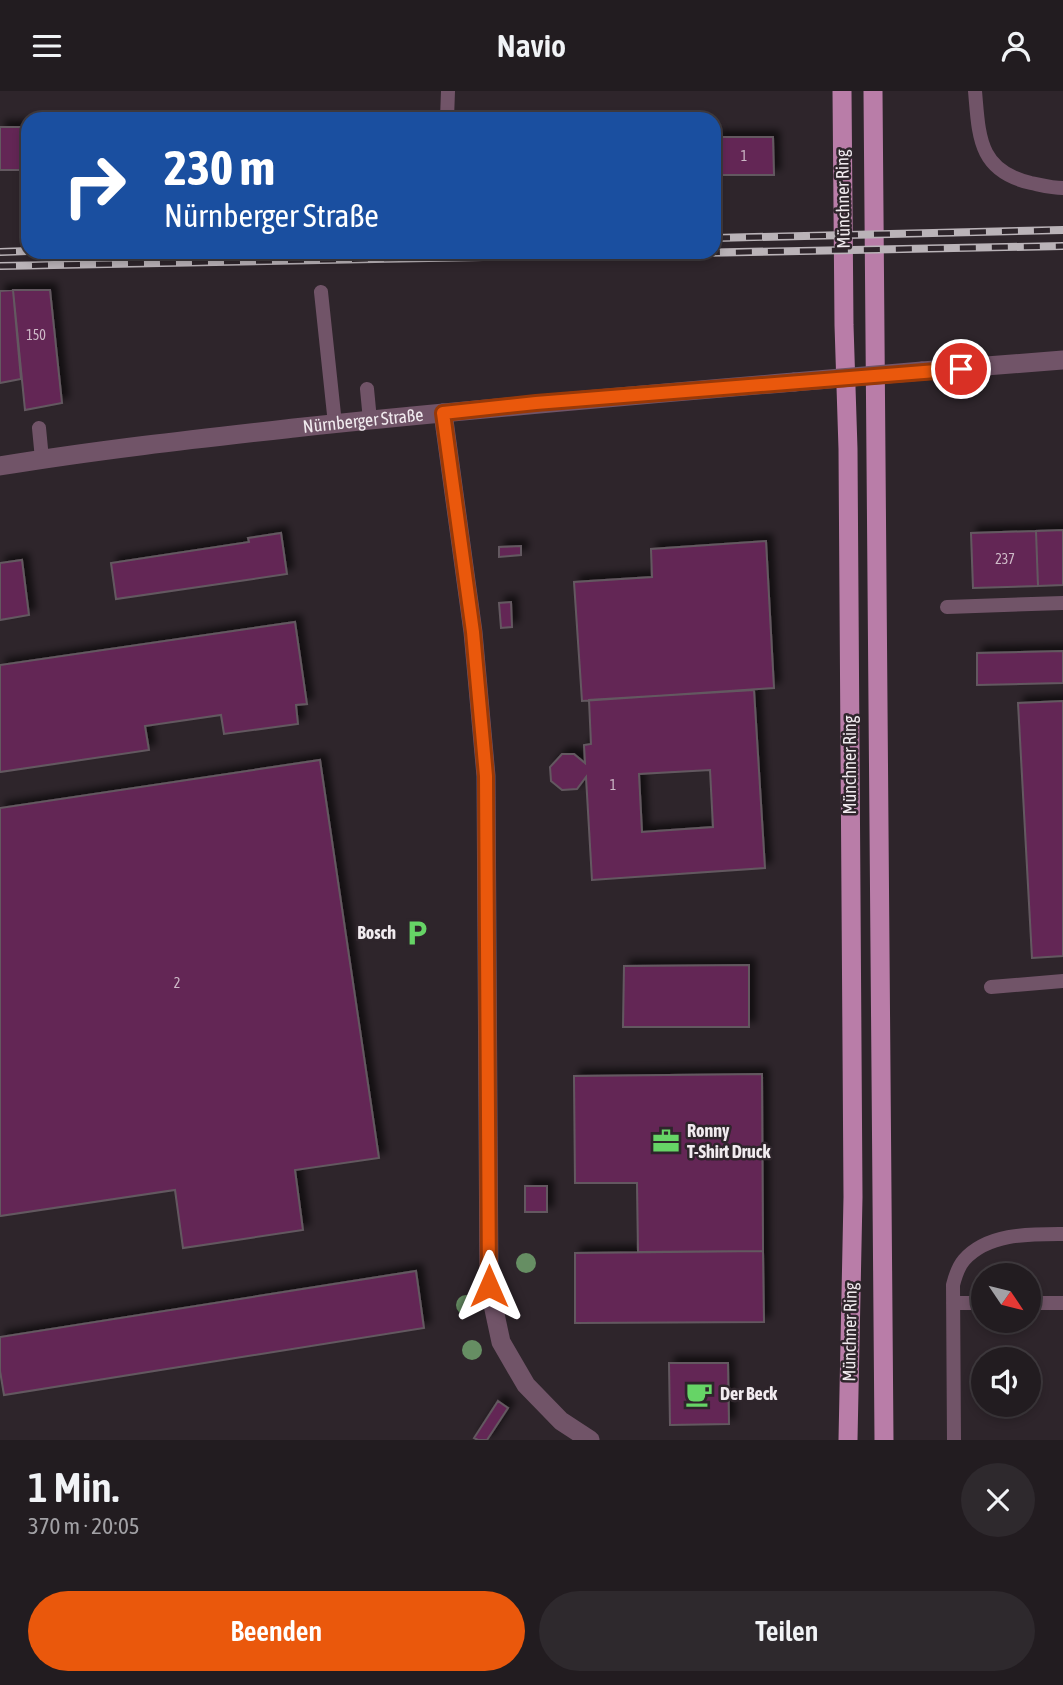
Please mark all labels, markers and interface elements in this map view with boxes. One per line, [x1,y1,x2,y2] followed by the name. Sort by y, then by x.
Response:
[28,27,66,65] icon: menu
[497,27,566,64] text: Navio
[997,27,1035,65] icon: person
[164,139,275,195] text: 230 m
[49,140,140,231] icon: right
[741,148,747,164] house number: 1
[831,149,854,249] street label: Münchner Ring
[164,197,379,234] text: Nürnberger Straße
[26,327,46,343] house number: 150
[931,339,991,399] pin
[942,350,980,388] icon: arrive
[302,404,424,437] street label: Nürnberger Straße
[995,551,1015,567] house number: 237
[839,715,860,815] street label: Münchner Ring
[610,777,616,793] house number: 1
[402,918,432,948] parking icon: Bosch
[357,922,396,943] place label: Bosch
[174,975,180,991] house number: 2
[687,1120,771,1162] place label: Ronny T-Shirt Druck
[651,1126,681,1156] office icon: Ronny T-Shirt Druck
[452,1249,526,1323] position arrow
[971,1263,1041,1333] north arrow
[971,1263,1041,1417] map controls
[838,1282,861,1382] street label: Münchner Ring
[971,1347,1041,1417] button: sound
[684,1379,714,1409] cafe icon: Der Beck
[720,1383,778,1404] place label: Der Beck
[28,1463,119,1511] text: 1 Min.
[961,1463,1035,1537] button: close
[28,1513,140,1539] text: 370 m · 20:05
[28,1591,525,1671] button: Beenden
[539,1591,1035,1671] button: Teilen

